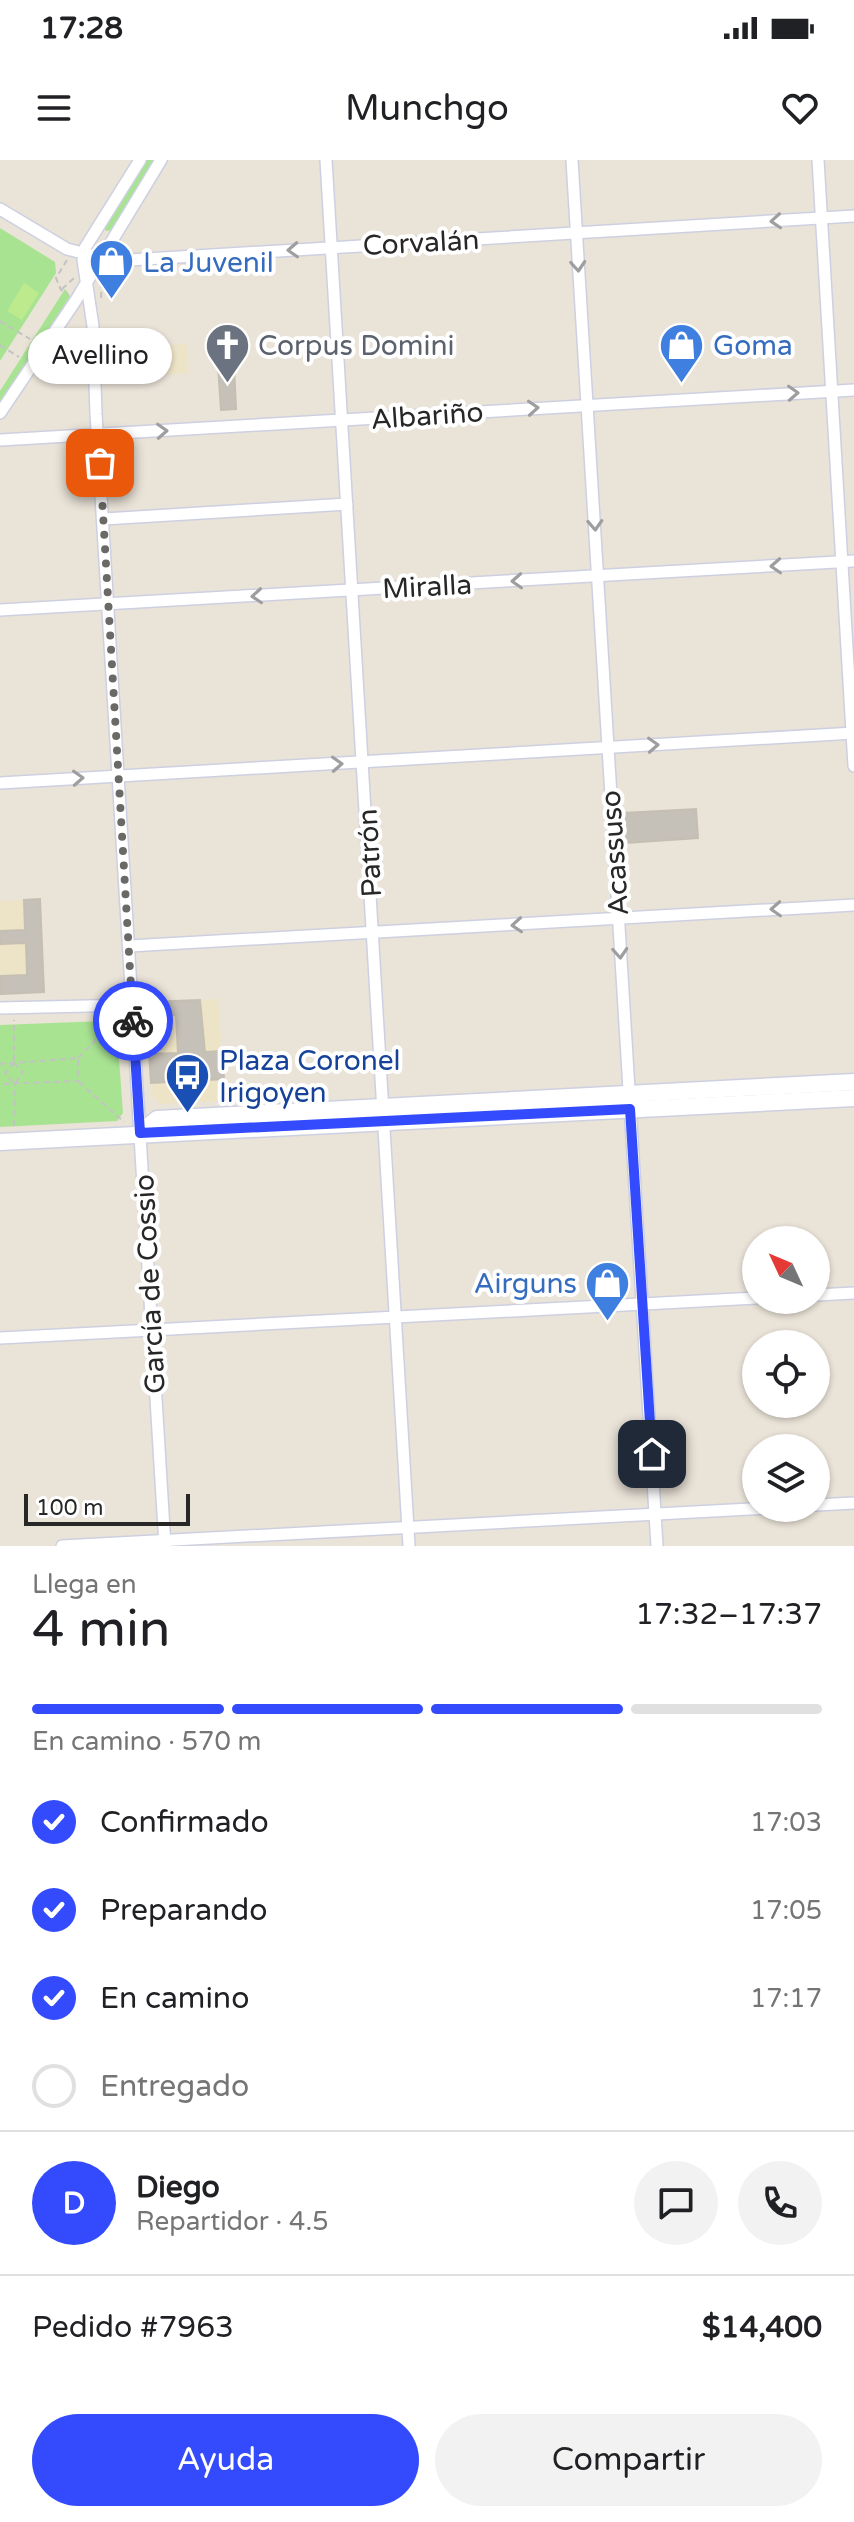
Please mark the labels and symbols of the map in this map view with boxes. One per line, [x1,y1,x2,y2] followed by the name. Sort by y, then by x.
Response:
[769,212,782,229] one-way arrow
[362,223,480,263] street label: Corvalán
[88,238,136,301] shop icon: La Juvenil
[286,241,299,258] one-way arrow
[143,246,274,280] place label: La Juvenil
[569,260,586,273] one-way arrow
[203,321,251,384] church icon: Corpus Domini
[658,321,706,384] shop icon: Goma
[28,327,172,383] callout: Avellino
[258,329,454,363] place label: Corpus Domini
[713,329,793,363] place label: Goma
[787,385,800,402] one-way arrow
[370,395,485,437] street label: Albariño
[527,400,540,417] one-way arrow
[156,422,169,439] one-way arrow
[66,429,134,497] pin
[586,519,603,532] one-way arrow
[769,557,782,574] one-way arrow
[381,568,473,606] street label: Miralla
[510,572,523,589] one-way arrow
[250,587,263,604] one-way arrow
[647,737,660,754] one-way arrow
[331,756,344,773] one-way arrow
[72,770,85,787] one-way arrow
[594,789,636,917] street label: Acassuso
[351,808,389,898] street label: Patrón
[769,900,782,917] one-way arrow
[510,916,523,933] one-way arrow
[611,947,628,960] one-way arrow
[93,981,173,1061] courier
[219,1044,401,1110] place label: Plaza Coronel Irigoyen
[164,1052,212,1115] bus stop icon: Plaza Coronel Irigoyen
[127,1173,173,1395] street label: García de Cossio
[742,1226,830,1314] north arrow
[584,1259,632,1322] shop icon: Airguns
[474,1267,577,1301] place label: Airguns
[618,1420,686,1488] pin
[24,1490,190,1526] scale bar

